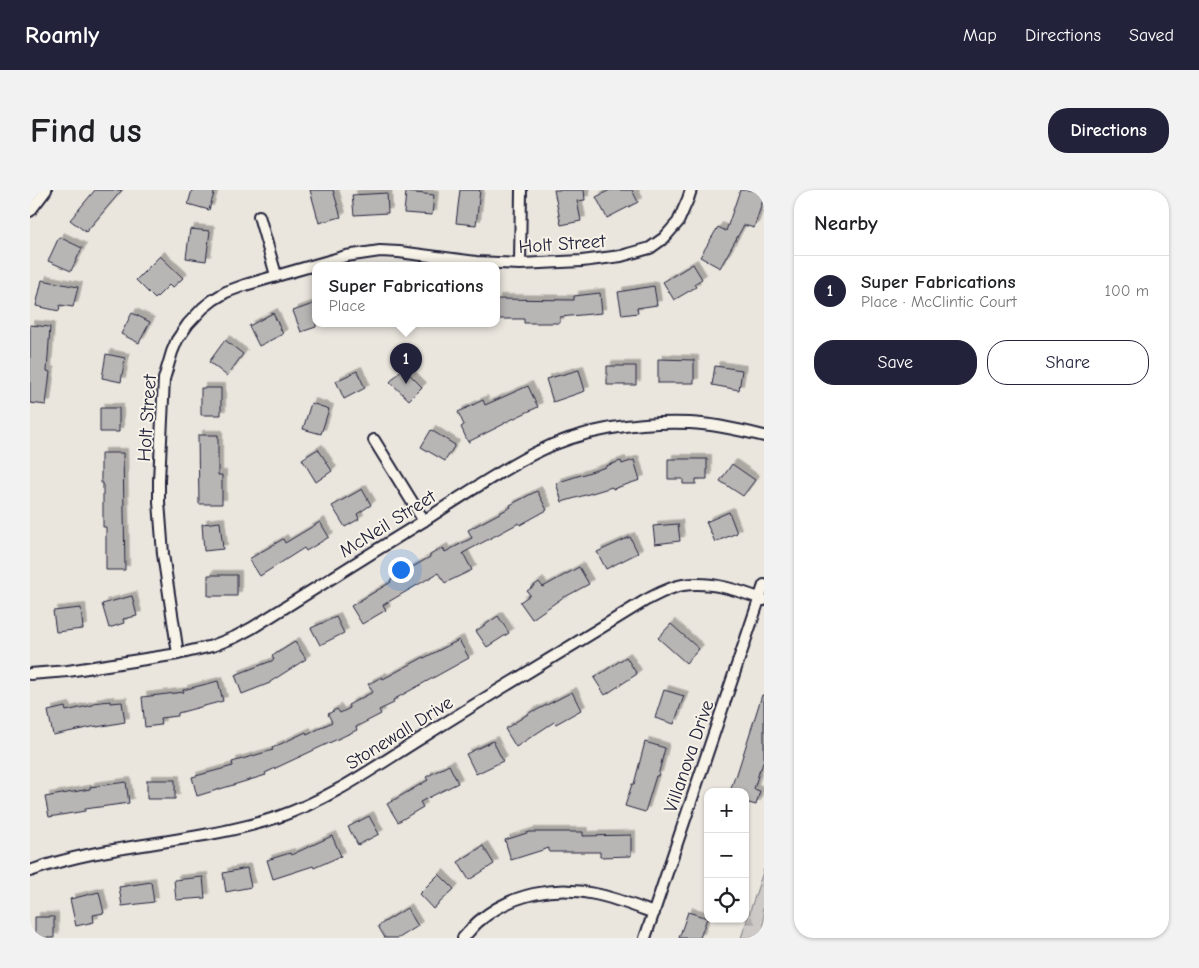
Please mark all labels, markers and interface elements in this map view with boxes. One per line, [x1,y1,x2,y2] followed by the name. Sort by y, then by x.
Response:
[25,21,99,49] text: Roamly
[963,25,997,46] text: Map
[1025,25,1101,46] text: Directions
[1129,25,1174,46] text: Saved
[1048,108,1169,153] button: Directions
[30,110,142,151] text: Find us
[814,211,878,235] text: Nearby
[518,230,607,258] street label: Holt Street
[312,262,500,327] popup
[861,271,1015,293] text: Super Fabrications
[329,275,483,297] text: Super Fabrications
[827,282,833,300] text: 1
[1105,282,1149,300] text: 100 m
[861,293,1017,311] text: Place · McClintic Court
[329,297,365,315] text: Place
[814,340,977,385] button: Save
[987,340,1149,385] button: Share
[390,343,422,384] pin: 1
[133,373,161,462] street label: Holt Street
[335,485,440,562] street label: McNeil Street
[388,557,414,583] your location
[342,691,457,774] street label: Stonewall Drive
[659,697,718,815] street label: Villanova Drive
[704,788,749,923] map controls
[704,788,749,833] button: +
[704,833,749,878] button: −
[704,878,749,923] button: locate

